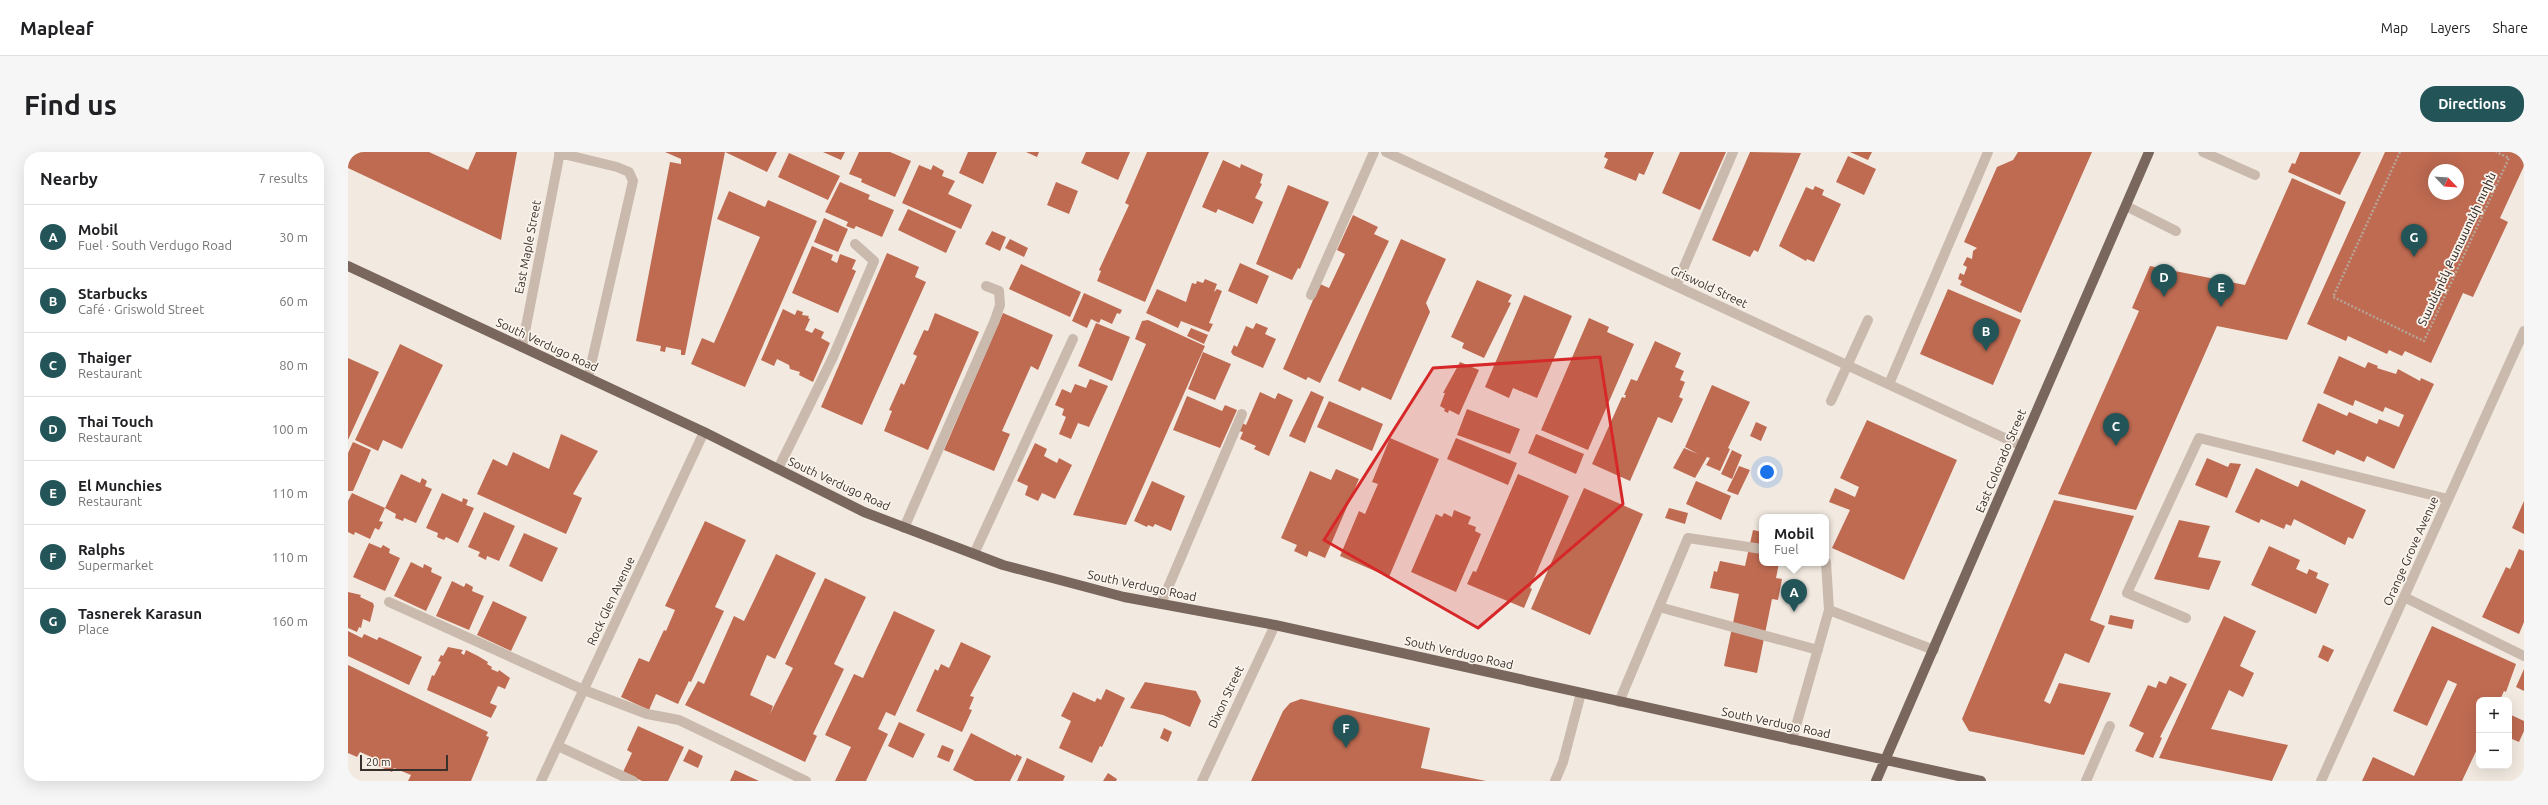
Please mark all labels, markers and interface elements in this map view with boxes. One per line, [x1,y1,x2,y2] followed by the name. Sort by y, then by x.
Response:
[20,17,93,39] text: Mapleaf
[2381,20,2408,36] text: Map
[2430,20,2470,36] text: Layers
[2492,20,2528,36] text: Share
[2420,86,2524,122] button: Directions
[24,89,117,120] text: Find us
[2428,164,2464,200] north arrow
[40,169,98,188] text: Nearby
[2415,170,2499,328] street label: Տասներեկ Քառասունի ուղին
[258,171,308,185] text: 7 results
[512,199,543,295] street label: East Maple Street
[78,221,118,238] text: Mobil
[2401,224,2427,257] pin: G
[48,230,58,244] text: A
[279,230,308,244] text: 30 m
[78,238,232,252] text: Fuel · South Verdugo Road
[1669,263,1750,310] street label: Griswold Street
[2151,264,2177,297] pin: D
[2208,274,2234,307] pin: E
[78,285,148,302] text: Starbucks
[49,294,57,308] text: B
[279,294,308,308] text: 60 m
[78,302,204,316] text: Café · Griswold Street
[494,315,600,374] street label: South Verdugo Road
[1973,318,1999,351] pin: B
[78,349,132,366] text: Thaiger
[49,358,57,372] text: C
[279,358,308,372] text: 80 m
[78,366,142,380] text: Restaurant
[1973,407,2028,514] street label: East Colorado Street
[78,413,154,430] text: Thai Touch
[2103,413,2129,446] pin: C
[48,422,58,436] text: D
[272,422,308,436] text: 100 m
[78,430,142,444] text: Restaurant
[786,454,892,513] street label: South Verdugo Road
[1757,462,1777,482] your location
[78,477,162,494] text: El Munchies
[49,486,57,500] text: E
[272,486,308,500] text: 110 m
[78,494,142,508] text: Restaurant
[2381,494,2441,607] street label: Orange Grove Avenue
[1759,514,1829,566] popup
[1774,525,1814,542] text: Mobil
[78,541,125,558] text: Ralphs
[1774,542,1799,556] text: Fuel
[49,550,57,564] text: F
[272,550,308,564] text: 110 m
[584,554,637,647] street label: Rock Glen Avenue
[78,558,153,572] text: Supermarket
[1086,568,1198,603] street label: South Verdugo Road
[1781,579,1807,612] pin: A
[78,605,202,622] text: Tasnerek Karasun
[49,614,58,628] text: G
[272,614,308,628] text: 160 m
[78,622,109,636] text: Place
[1404,634,1515,671] street label: South Verdugo Road
[1205,663,1246,730] street label: Dixon Street
[2476,697,2512,769] map controls
[2476,697,2512,733] button: +
[1720,705,1832,740] street label: South Verdugo Road
[1333,715,1359,748] pin: F
[2476,733,2512,769] button: −
[360,753,448,772] scale bar
[366,756,390,768] text: 20 m

